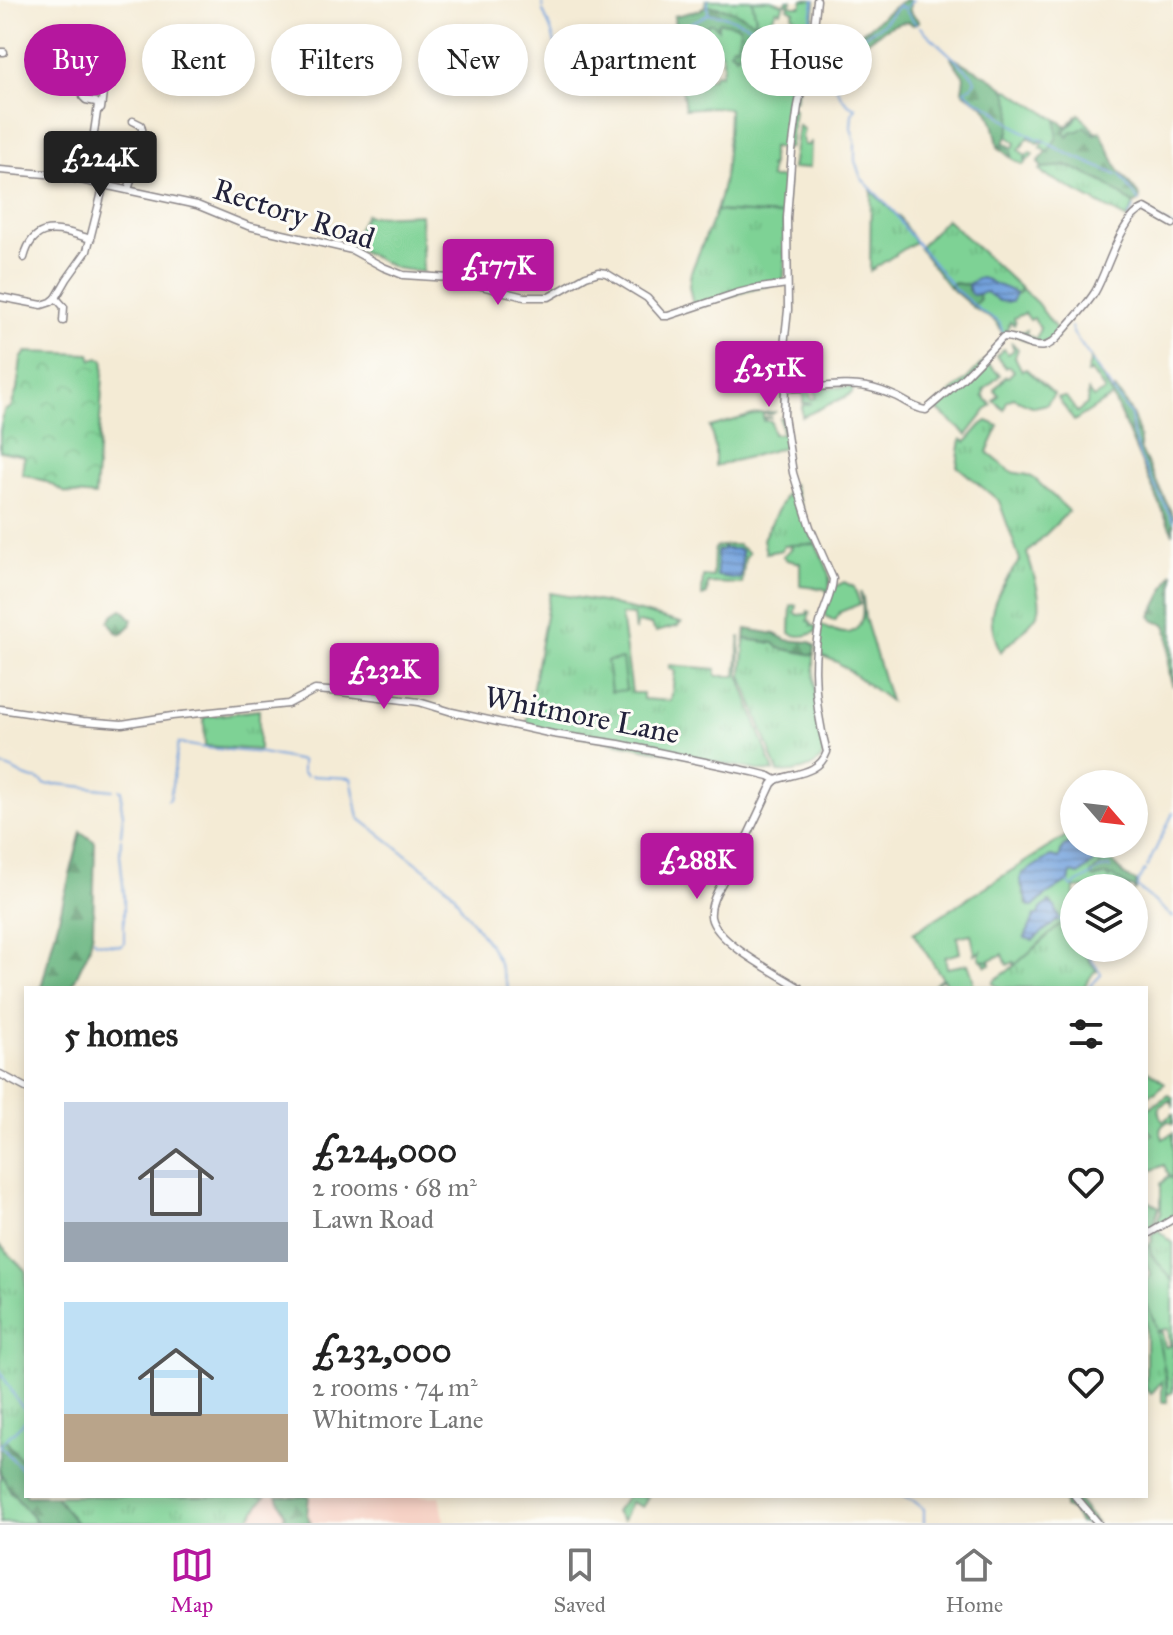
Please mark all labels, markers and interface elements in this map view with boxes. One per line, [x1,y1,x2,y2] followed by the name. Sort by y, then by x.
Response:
[24,24,126,96] chip: Buy
[142,24,255,96] chip: Rent
[271,24,402,96] chip: Filters
[418,24,528,96] chip: New
[544,24,725,96] chip: Apartment
[741,24,872,96] chip: House
[44,131,156,199] pin: £224K
[62,141,138,173] text: £224K
[209,171,379,257] street label: Rectory Road
[442,239,554,307] pin: £177K
[461,249,535,281] text: £177K
[713,341,825,409] pin: £251K
[733,351,805,383] text: £251K
[328,643,440,711] pin: £232K
[348,653,420,685] text: £232K
[481,678,683,752] street label: Whitmore Lane
[1060,770,1148,858] north arrow
[1060,770,1148,962] map controls
[641,833,753,901] pin: £288K
[659,843,736,875] text: £288K
[1060,874,1148,962] button: layers
[1064,1012,1108,1056] icon: filters
[64,1014,178,1055] text: 5 homes
[312,1130,457,1171] text: £224,000
[128,1134,224,1230] icon: home
[1064,1160,1108,1204] icon: heart
[312,1171,477,1203] text: 2 rooms · 68 m²
[312,1203,434,1235] text: Lawn Road
[312,1330,452,1371] text: £232,000
[128,1334,224,1430] icon: home
[1064,1360,1108,1404] icon: heart
[312,1371,478,1403] text: 2 rooms · 74 m²
[312,1403,484,1435] text: Whitmore Lane
[170,1543,214,1618] tab: Map
[554,1543,606,1618] tab: Saved
[946,1543,1003,1618] tab: Home

